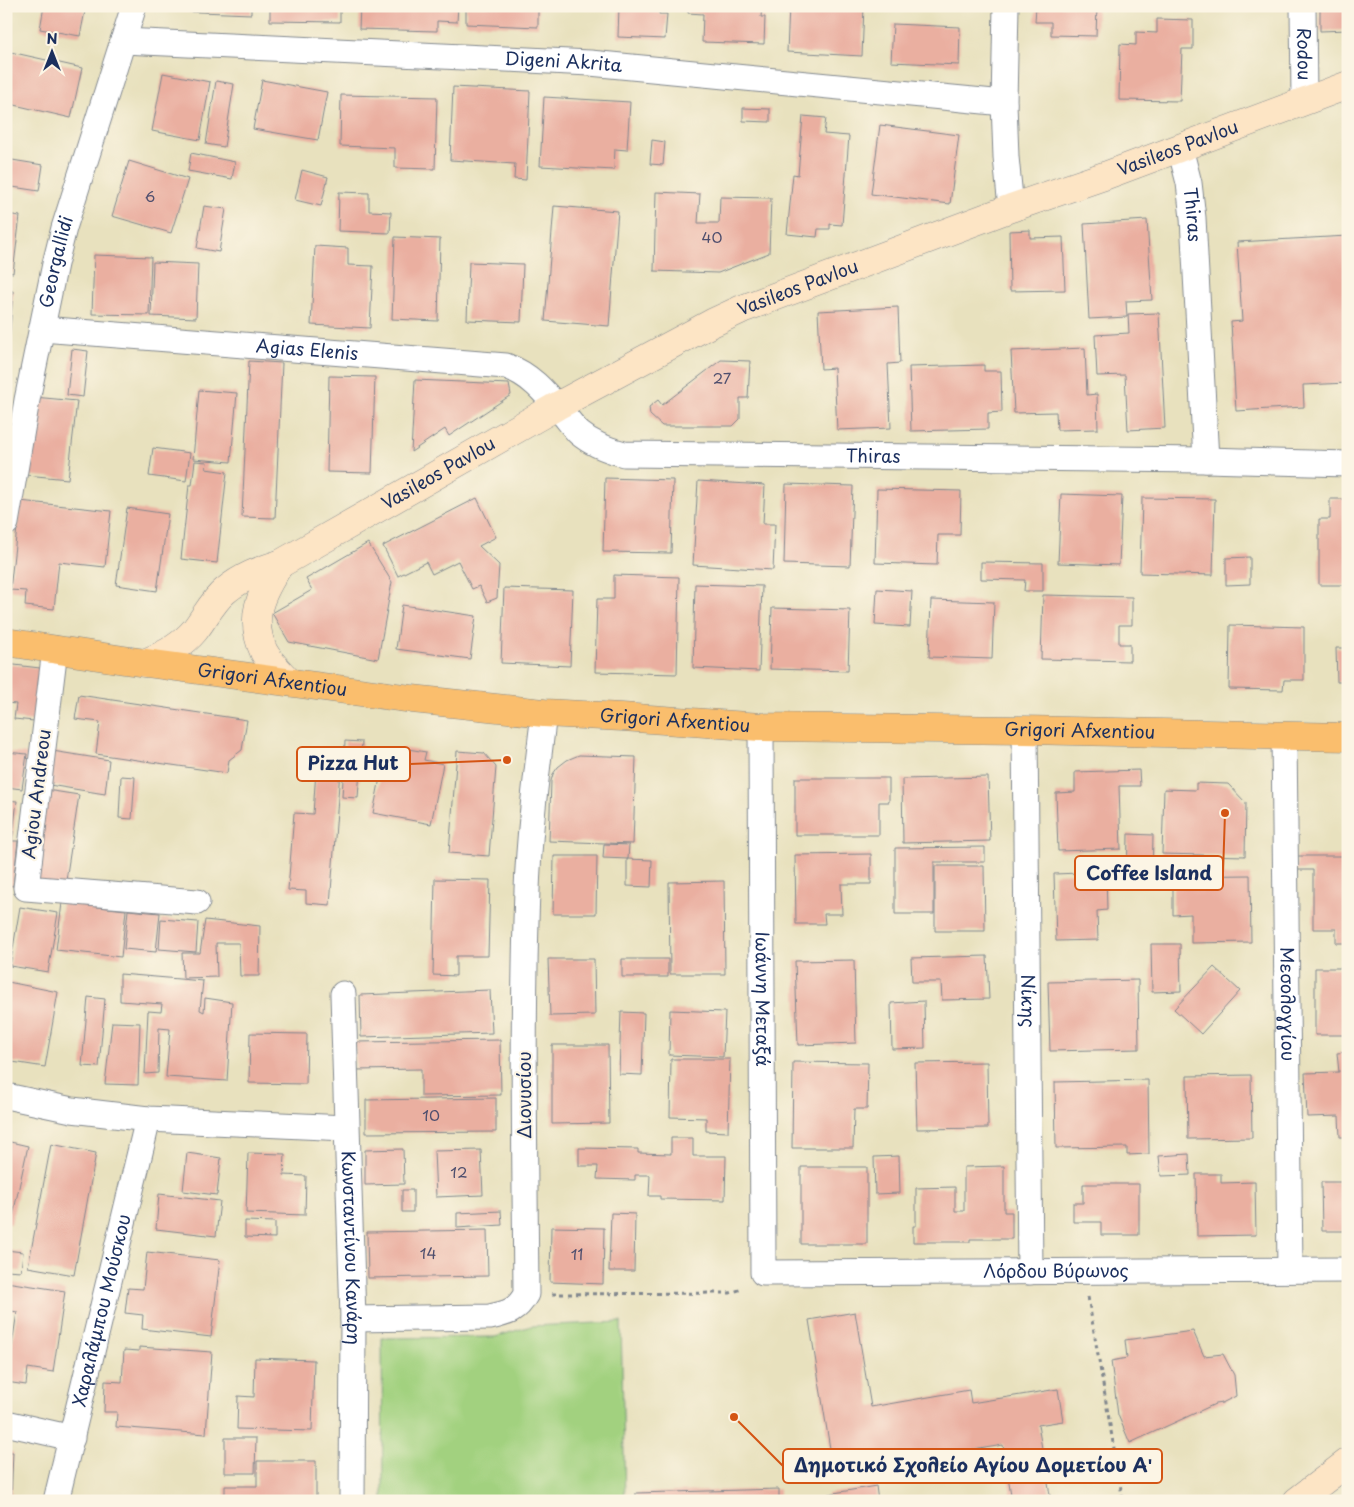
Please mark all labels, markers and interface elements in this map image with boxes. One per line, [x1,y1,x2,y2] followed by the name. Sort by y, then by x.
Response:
[1291,27,1319,81] street label: Rodou
[28,28,78,78] north arrow
[46,28,58,49] text: N
[504,44,624,78] street label: Digeni Akrita
[1113,112,1242,182] street label: Vasileos Pavlou
[145,184,155,207] house number: 6
[1178,186,1209,243] street label: Thiras
[31,212,79,310] street label: Georgallidi
[702,225,722,248] house number: 40
[733,252,862,322] street label: Vasileos Pavlou
[255,331,359,366] street label: Agias Elenis
[713,366,732,389] house number: 27
[376,429,500,516] street label: Vasileos Pavlou
[846,441,901,469] street label: Thiras
[196,655,349,702] street label: Grigori Afxentiou
[599,701,751,738] street label: Grigori Afxentiou
[1004,715,1155,745] street label: Grigori Afxentiou
[14,727,57,860] street label: Agiou Andreou
[297,747,410,781] callout: Pizza Hut
[307,748,399,776] text: Pizza Hut
[1075,856,1223,890] callout: Coffee Island
[1086,858,1212,886] text: Coffee Island
[750,931,777,1067] street label: Ιωάννη Μεταξά
[1274,947,1303,1061] street label: Μεσολογγίου
[1015,974,1043,1028] street label: Νίκης
[510,1051,537,1139] street label: Διονυσίου
[422,1103,440,1126] house number: 10
[336,1150,368,1345] street label: Κωνσταντίνου Κανάρη
[450,1160,468,1183] house number: 12
[64,1211,137,1409] street label: Χαραλάμπου Μούσκου
[420,1241,436,1264] house number: 14
[571,1242,583,1265] house number: 11
[983,1256,1129,1284] street label: Λόρδου Βύρωνος
[783,1449,1162,1483] callout: Δημοτικό Σχολείο Αγίου Δομετίου Αʹ
[794,1450,1152,1478] text: Δημοτικό Σχολείο Αγίου Δομετίου Αʹ

